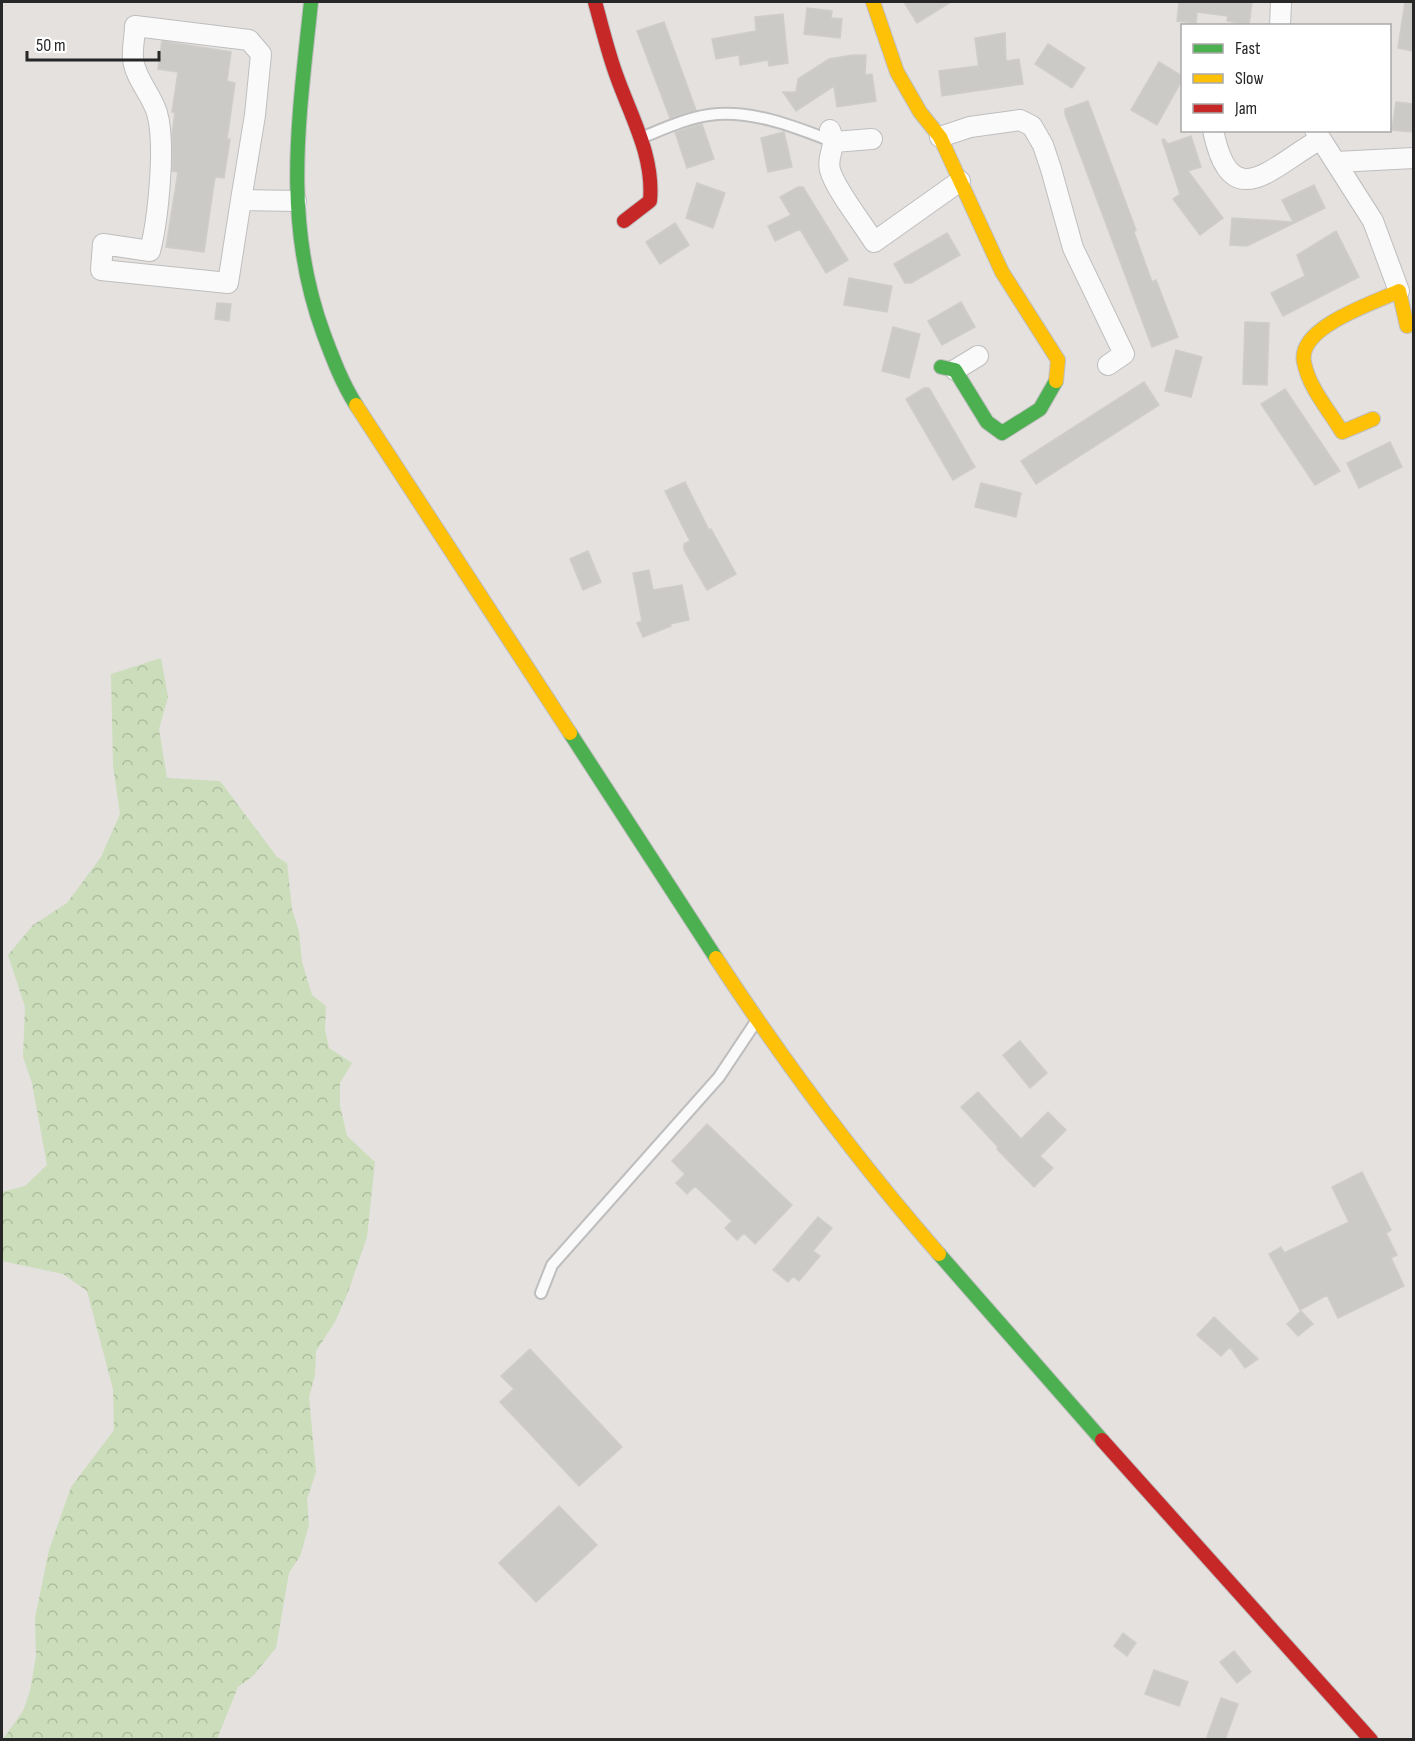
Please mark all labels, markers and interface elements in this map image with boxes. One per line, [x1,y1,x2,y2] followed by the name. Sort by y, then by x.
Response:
[27,24,159,62] scale bar
[1181,24,1391,132] legend
[36,35,66,56] text: 50 m
[1235,38,1261,59] text: Fast
[1235,68,1264,89] text: Slow
[1234,98,1257,119] text: Jam

